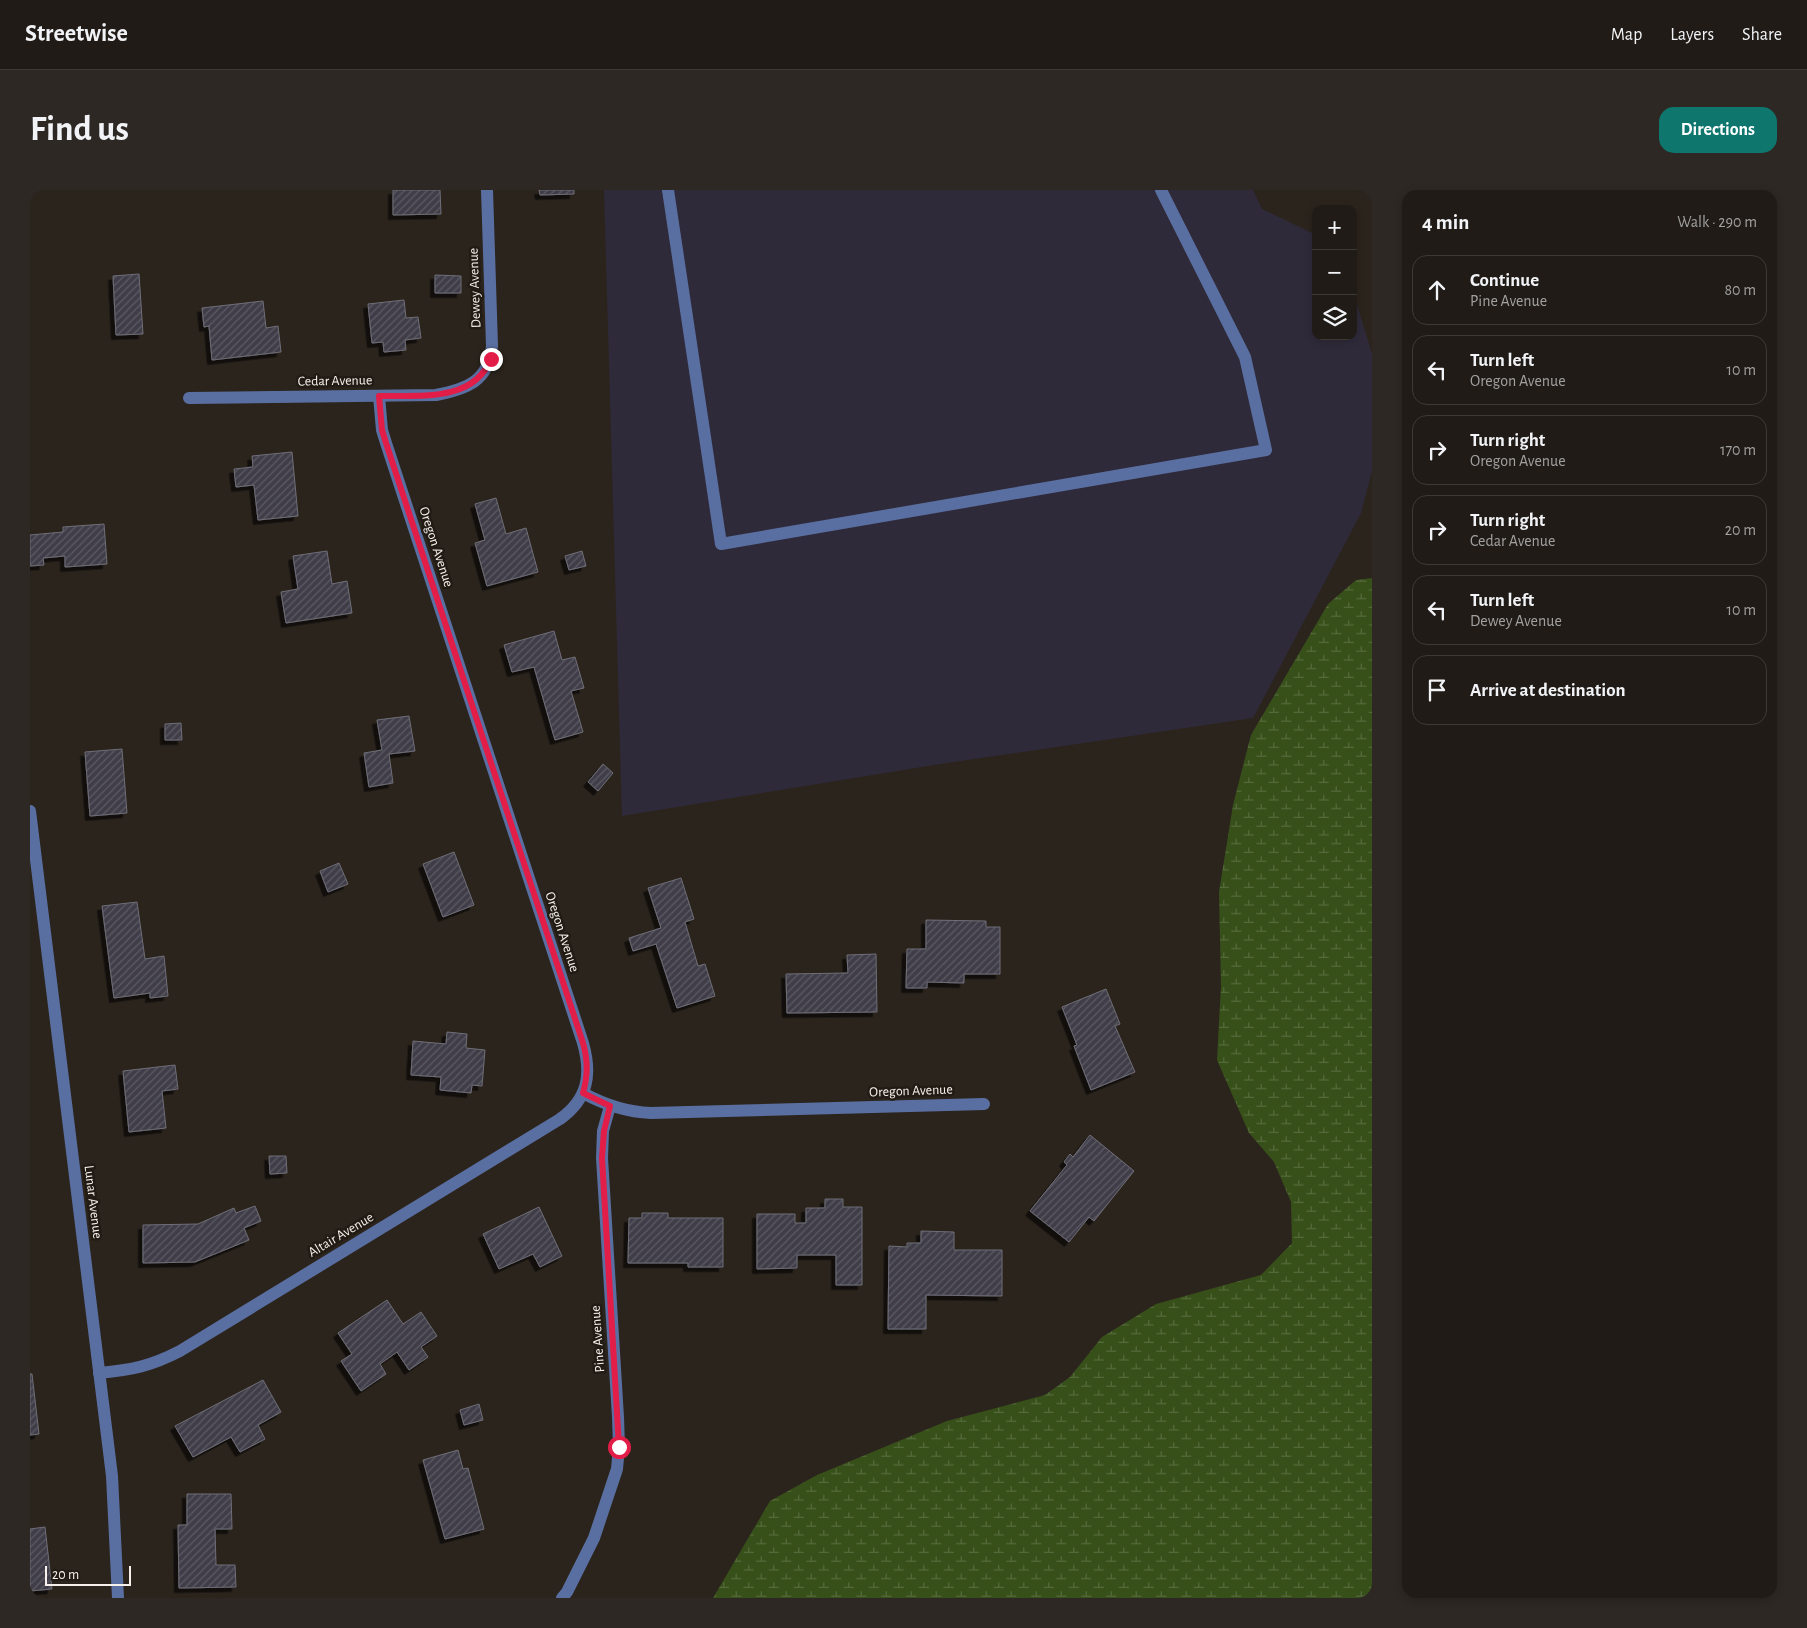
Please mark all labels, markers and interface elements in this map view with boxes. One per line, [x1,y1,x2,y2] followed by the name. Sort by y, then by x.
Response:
[25,22,128,46] text: Streetwise
[1611,26,1642,44] text: Map
[1670,26,1714,44] text: Layers
[1742,26,1782,44] text: Share
[1659,107,1777,153] button: Directions
[30,112,129,147] text: Find us
[1312,205,1357,340] map controls
[1312,205,1357,250] button: +
[1422,212,1469,233] text: 4 min
[1677,214,1757,230] text: Walk · 290 m
[467,248,483,328] street label: Dewey Avenue
[1312,250,1357,295] button: −
[1470,271,1539,290] text: Continue
[1423,276,1451,304] icon: ahead
[1725,282,1756,298] text: 80 m
[1470,293,1547,309] text: Pine Avenue
[1312,295,1357,340] button: layers
[480,348,503,371] route end
[1470,351,1534,370] text: Turn left
[1423,356,1451,384] icon: left
[1727,362,1756,378] text: 10 m
[298,373,372,389] street label: Cedar Avenue
[1470,373,1566,389] text: Oregon Avenue
[1470,431,1545,450] text: Turn right
[1423,436,1451,464] icon: right
[1720,442,1756,458] text: 170 m
[1470,453,1566,469] text: Oregon Avenue
[416,505,456,589] street label: Oregon Avenue
[1470,511,1545,530] text: Turn right
[1423,516,1451,544] icon: right
[1725,522,1756,538] text: 20 m
[1470,533,1555,549] text: Cedar Avenue
[1470,591,1534,610] text: Turn left
[1423,596,1451,624] icon: left
[1727,602,1756,618] text: 10 m
[1470,613,1562,629] text: Dewey Avenue
[1423,676,1451,704] icon: arrive
[1470,681,1626,700] text: Arrive at destination
[542,890,582,974] street label: Oregon Avenue
[869,1083,953,1099] street label: Oregon Avenue
[82,1164,104,1240] street label: Lunar Avenue
[306,1210,376,1260] street label: Altair Avenue
[589,1305,607,1373] street label: Pine Avenue
[608,1436,631,1459] route start
[45,1563,131,1586] scale bar
[52,1568,79,1582] text: 20 m

